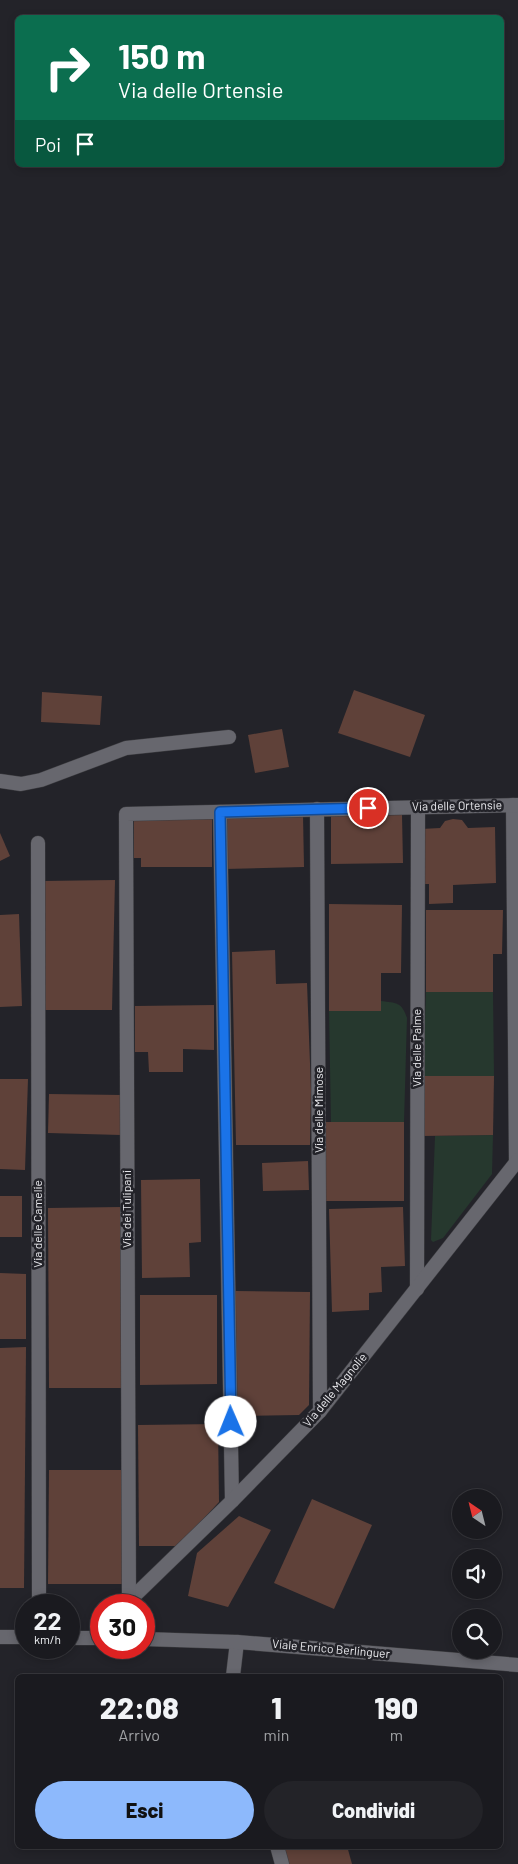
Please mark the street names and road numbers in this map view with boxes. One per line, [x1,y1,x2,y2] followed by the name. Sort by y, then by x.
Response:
[412,797,502,813] street label: Via delle Ortensie
[409,1009,423,1087] street label: Via delle Palme
[311,1067,325,1153] street label: Via delle Mimose
[119,1170,133,1248] street label: Via dei Tulipani
[30,1180,44,1268] street label: Via delle Camelie
[299,1350,369,1429] street label: Via delle Magnolie
[272,1636,391,1660] street label: Viale Enrico Berlinguer

